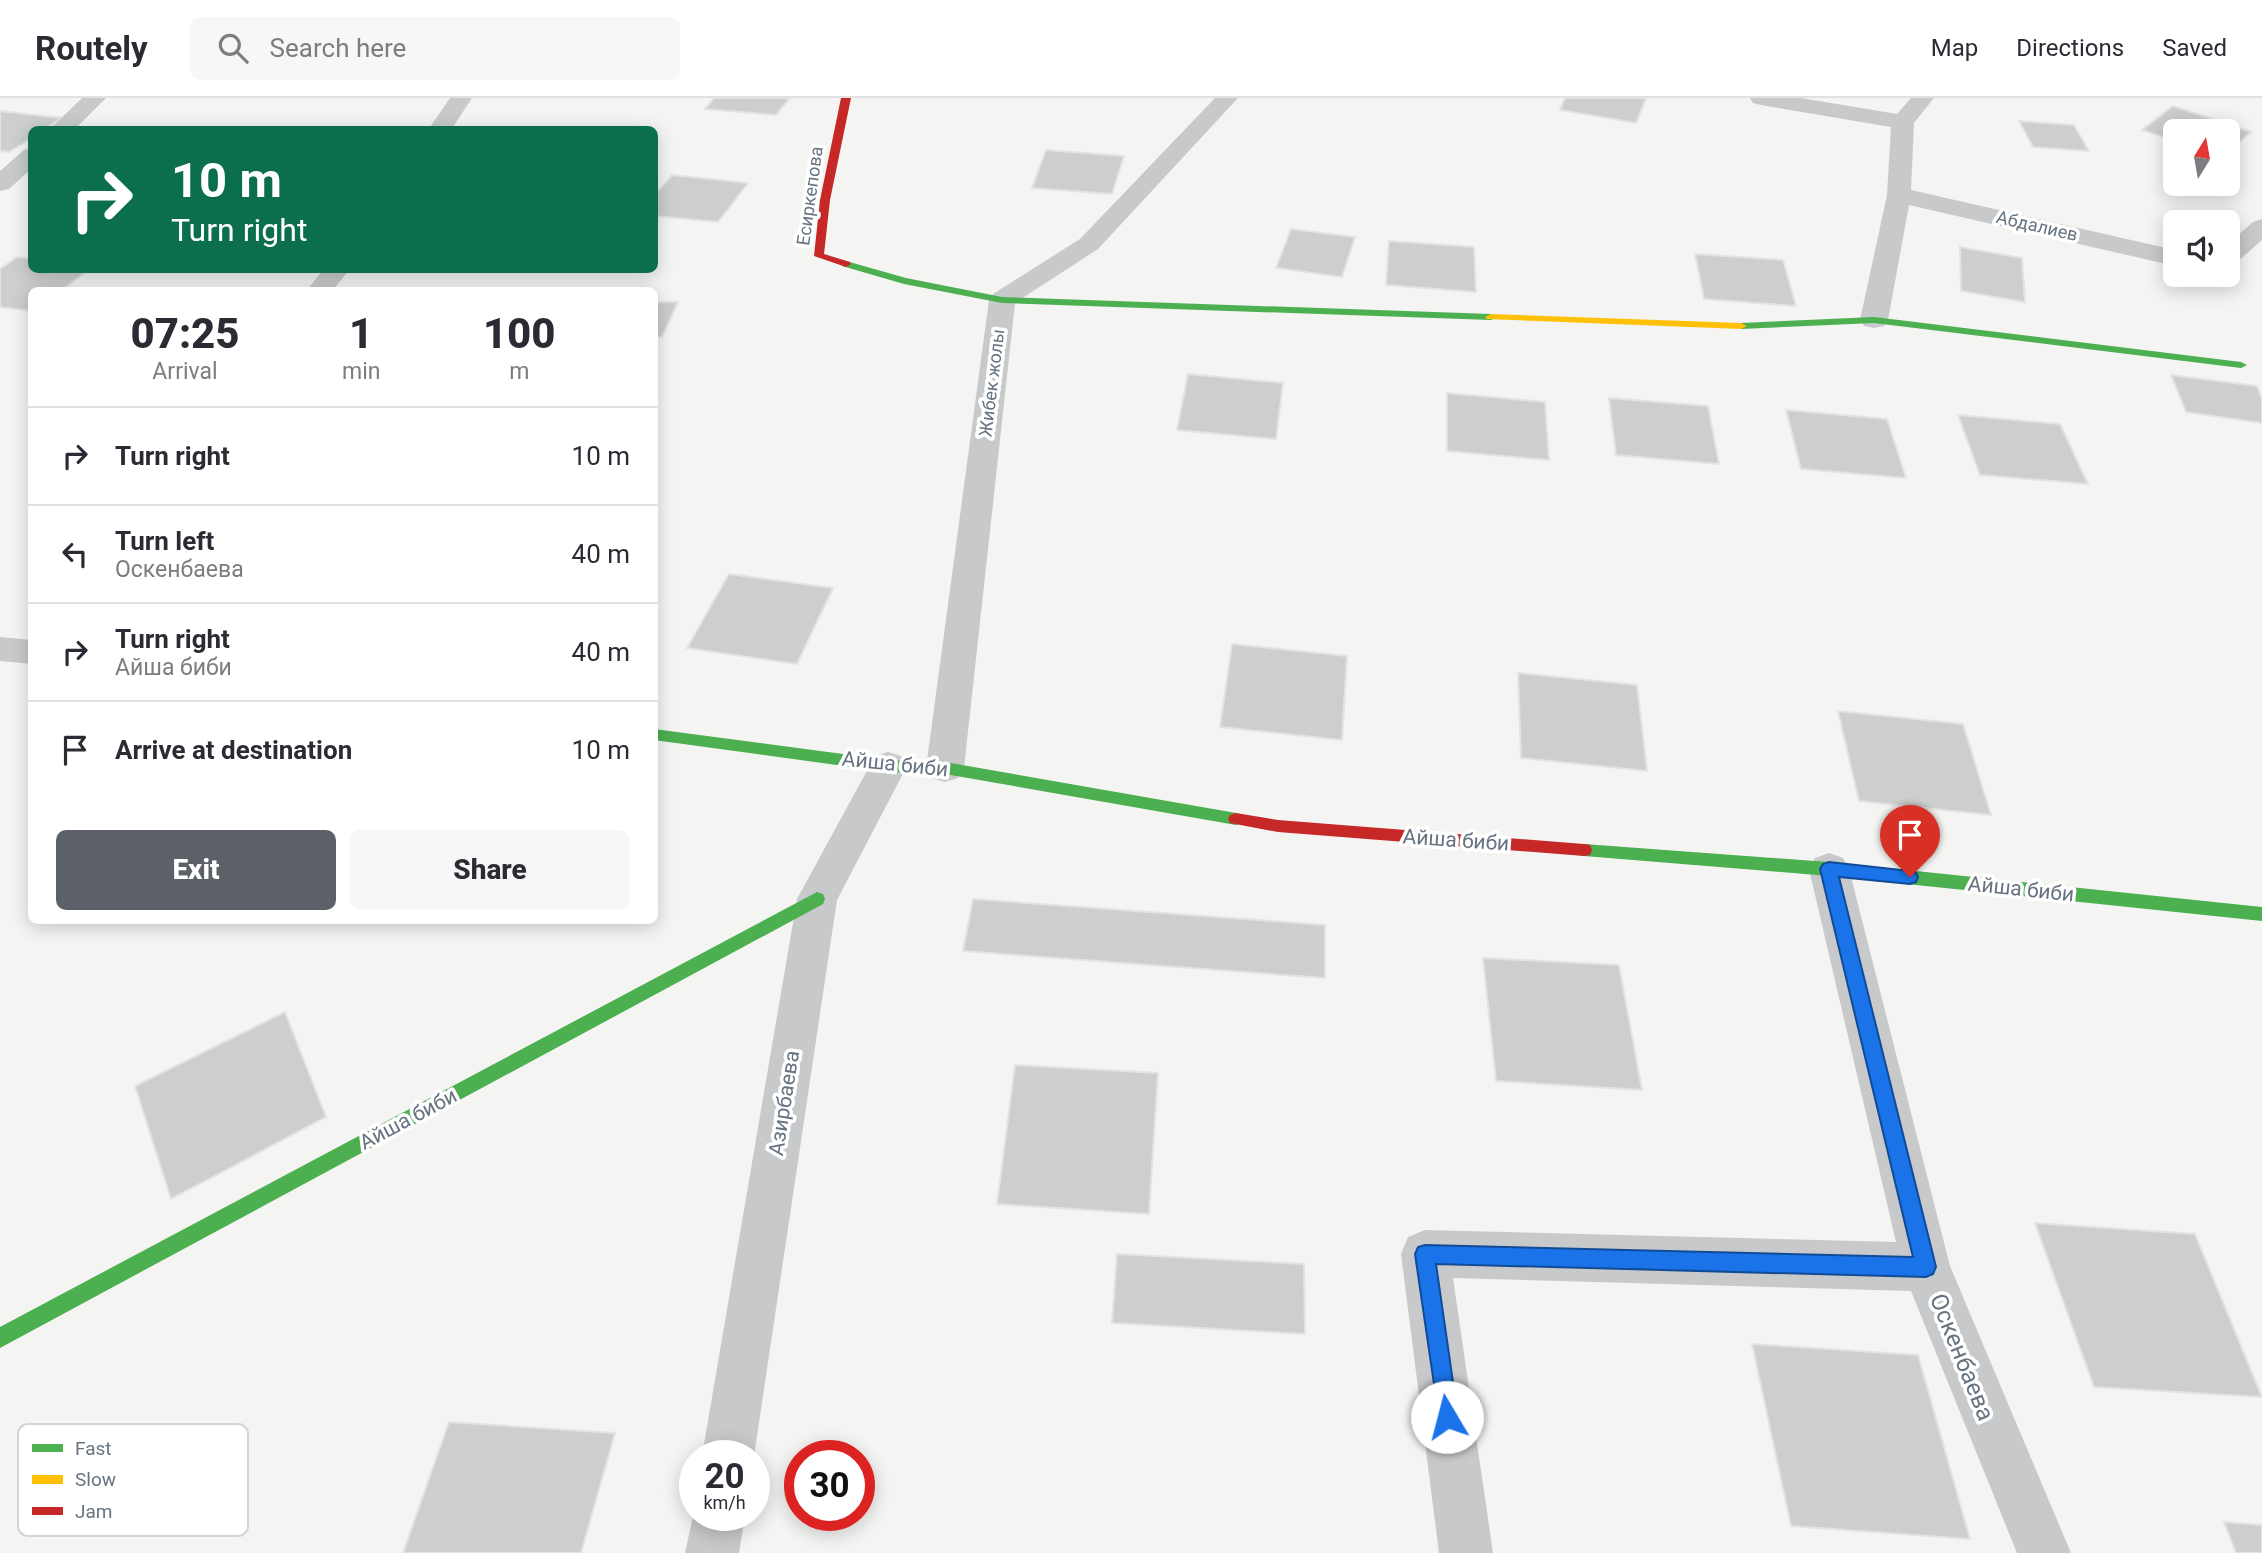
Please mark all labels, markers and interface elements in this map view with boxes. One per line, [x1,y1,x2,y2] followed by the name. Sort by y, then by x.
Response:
[190,17,680,80] search box
[35,29,148,68] text: Routely
[214,29,252,67] icon: search
[270,33,406,63] text: Search here
[1931,34,1978,62] text: Map
[2016,34,2124,62] text: Directions
[2162,34,2227,62] text: Saved
[2163,119,2240,196] north arrow
[2163,119,2240,287] map controls
[792,145,827,247] street label: Есиркепова
[171,152,282,209] text: 10 m
[56,154,147,245] icon: right
[1994,206,2080,245] street label: Абдалиев
[2163,210,2240,287] button: sound
[171,211,307,249] text: Turn right
[130,309,240,358] text: 07:25
[349,309,373,358] text: 1
[483,309,556,358] text: 100
[974,328,1009,438] street label: Жибек жолы
[152,358,218,385] text: Arrival
[342,358,380,385] text: min
[509,358,529,385] text: m
[56,437,94,475] icon: right
[115,441,230,471] text: Turn right
[572,441,630,471] text: 10 m
[115,526,214,556] text: Turn left
[56,535,94,573] icon: left
[572,539,630,569] text: 40 m
[115,556,244,583] text: Оскенбаева
[115,624,230,654] text: Turn right
[56,633,94,671] icon: right
[572,637,630,667] text: 40 m
[115,654,232,681] text: Айша биби
[56,731,94,769] icon: arrive
[115,735,352,765] text: Arrive at destination
[572,735,630,765] text: 10 m
[841,746,949,782] street label: Айша биби
[1880,805,1940,877] pin
[1891,816,1929,854] icon: arrive
[1402,824,1510,856] street label: Айша биби
[56,830,336,910] button: Exit
[350,830,630,910] button: Share
[1967,871,2075,907] street label: Айша биби
[764,1049,804,1157] street label: Азирбаева
[355,1083,461,1155] street label: Айша биби
[1924,1290,2000,1424] street label: Оскенбаева
[1410,1380,1484,1454] position arrow
[18,1424,248,1536] legend
[75,1437,112,1460] text: Fast
[784,1440,875,1531] speed limit sign: 30
[704,1456,745,1497] text: 20
[75,1468,116,1491] text: Slow
[703,1492,746,1513] text: km/h
[75,1500,112,1523] text: Jam

